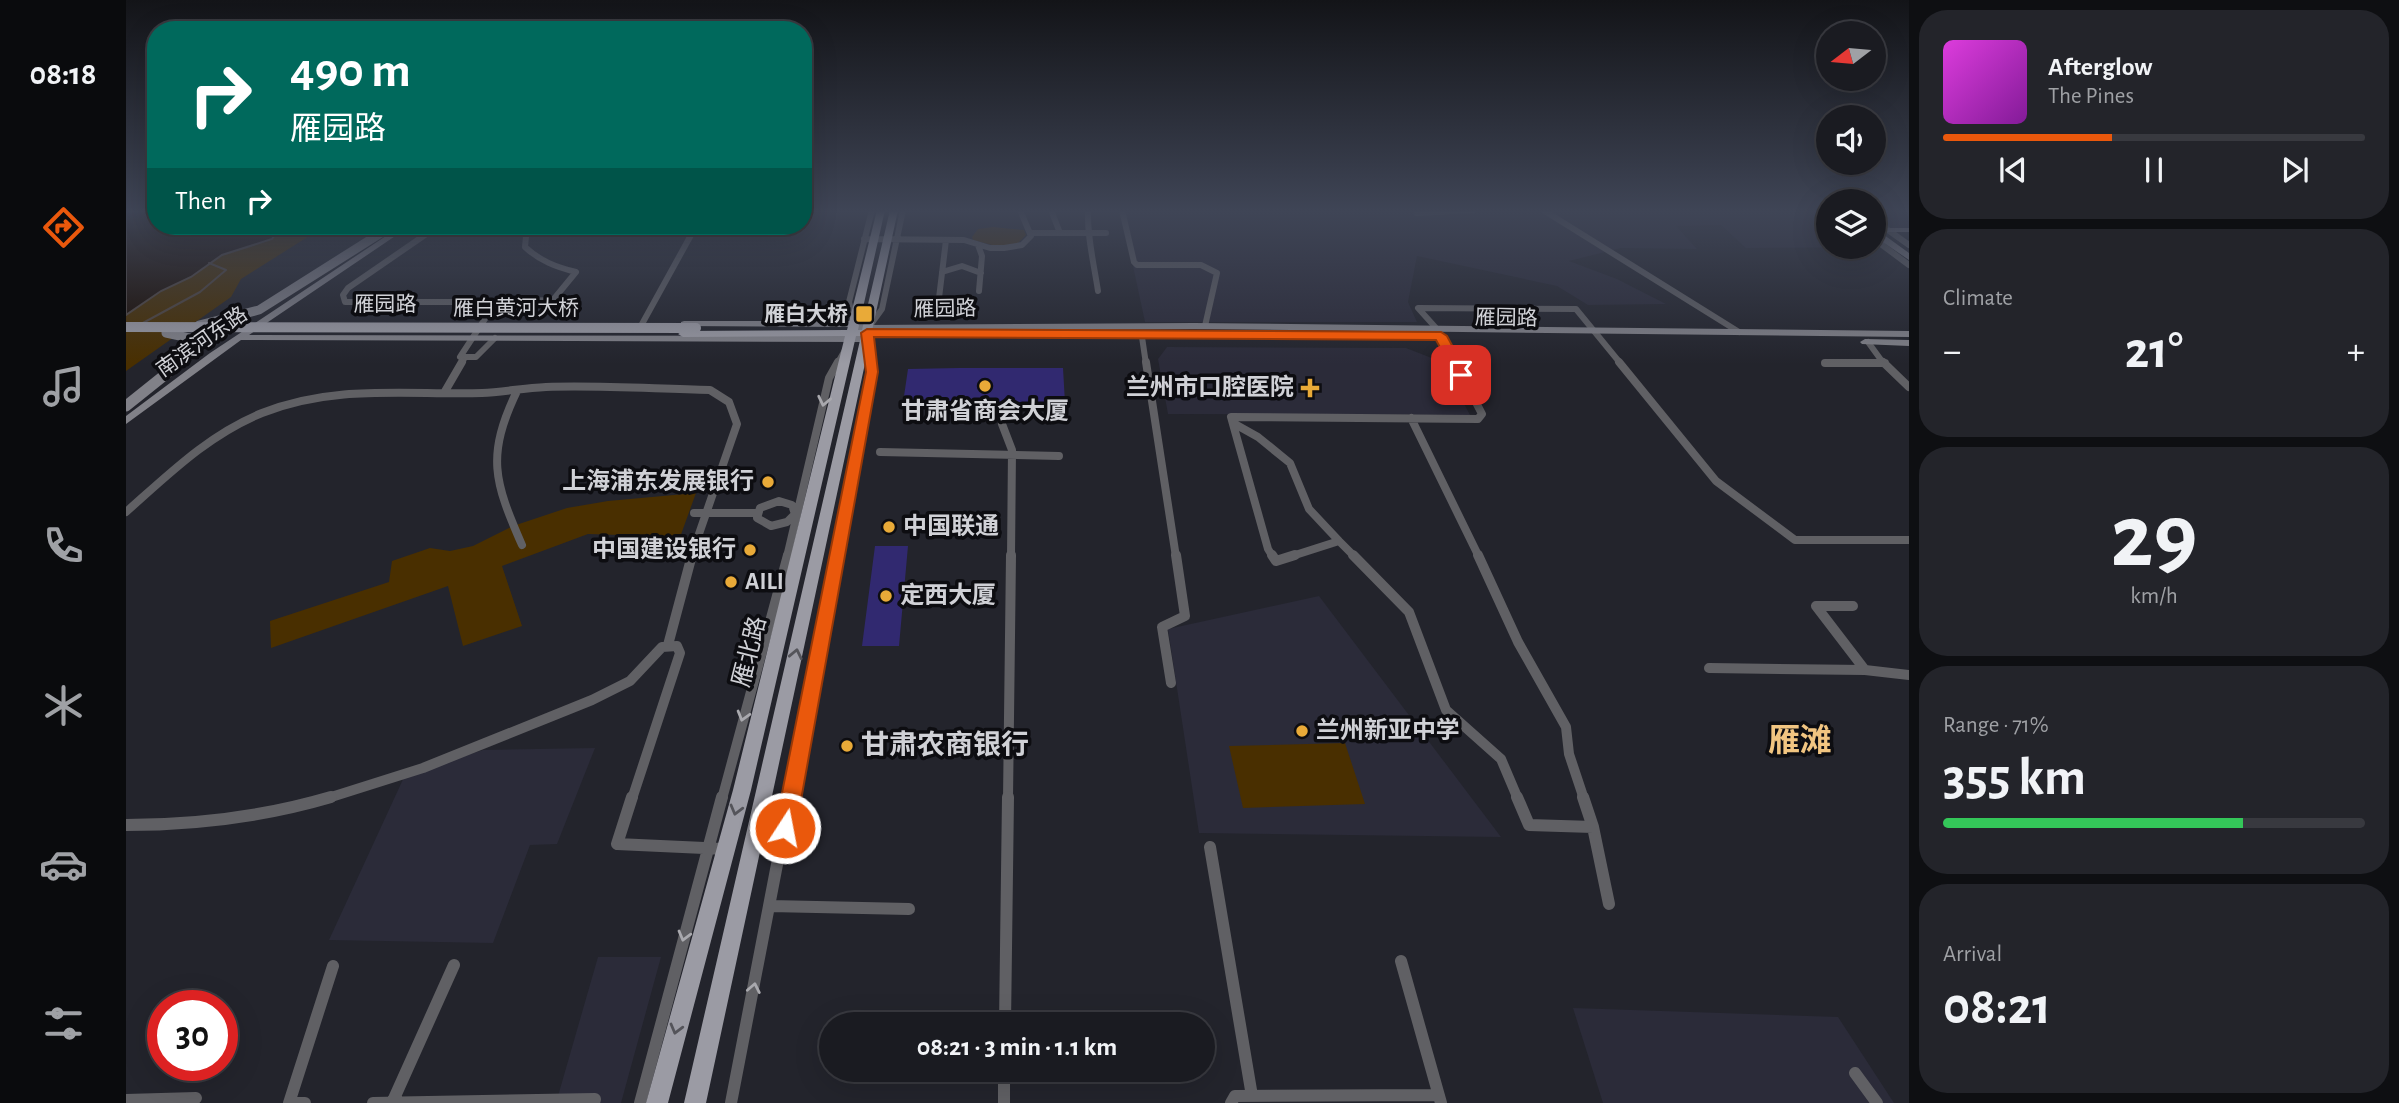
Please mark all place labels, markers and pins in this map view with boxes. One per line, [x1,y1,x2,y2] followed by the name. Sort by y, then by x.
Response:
[764,303,848,325] place label: 雁白大桥
[854,304,874,324] marker: 雁白大桥
[1431,345,1491,405] pin
[1126,374,1294,400] place label: 兰州市口腔医院
[977,378,993,394] marker: 甘肃省商会大厦
[1300,378,1320,398] marker: 兰州市口腔医院
[901,398,1069,424] place label: 甘肃省商会大厦
[562,468,754,494] place label: 上海浦东发展银行
[760,474,776,490] marker: 上海浦东发展银行
[903,513,999,539] place label: 中国联通
[881,519,897,535] marker: 中国联通
[592,536,736,562] place label: 中国建设银行
[742,542,758,558] marker: 中国建设银行
[745,570,784,594] place label: AILI
[723,574,739,590] marker: AILI
[900,582,996,608] place label: 定西大厦
[878,588,894,604] marker: 定西大厦
[1316,717,1460,743] place label: 兰州新亚中学
[1294,723,1310,739] marker: 兰州新亚中学
[861,730,1029,760] place label: 甘肃农商银行
[839,738,855,754] marker: 甘肃农商银行

